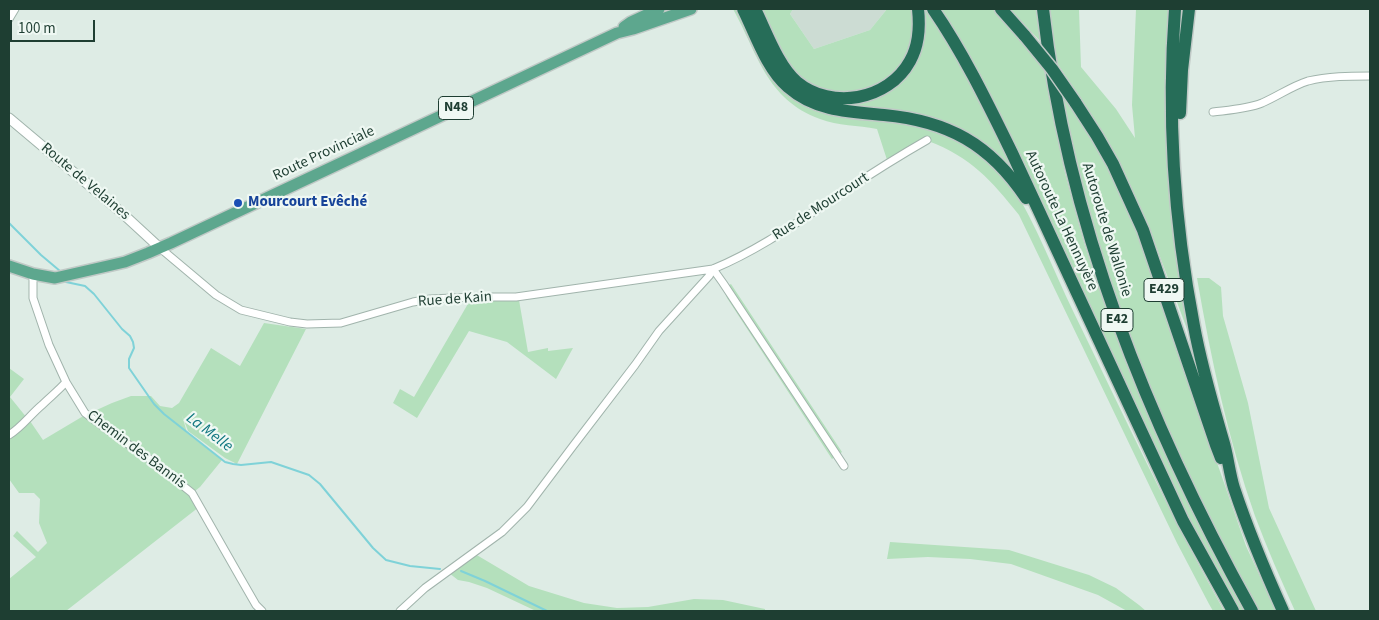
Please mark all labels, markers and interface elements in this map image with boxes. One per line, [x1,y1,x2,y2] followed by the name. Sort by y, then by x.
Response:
[12,10,98,42] scale bar
[18,18,56,39] text: 100 m
[438,96,474,120] road number: N48
[270,123,378,185] street label: Route Provinciale
[37,140,133,224] street label: Route de Velaines
[1021,148,1101,294] street label: Autoroute La Hennuyère
[1077,161,1135,299] street label: Autoroute de Wallonie
[769,169,873,245] street label: Rue de Mourcourt
[248,194,367,212] place label: Mourcourt Evêché
[232,197,244,209] marker: Mourcourt Evêché
[1144,278,1184,302] road number: E429
[417,288,493,312] street label: Rue de Kain
[1101,308,1133,332] road number: E42
[83,407,189,493] street label: Chemin des Bannis
[182,409,236,457] water label: La Melle

